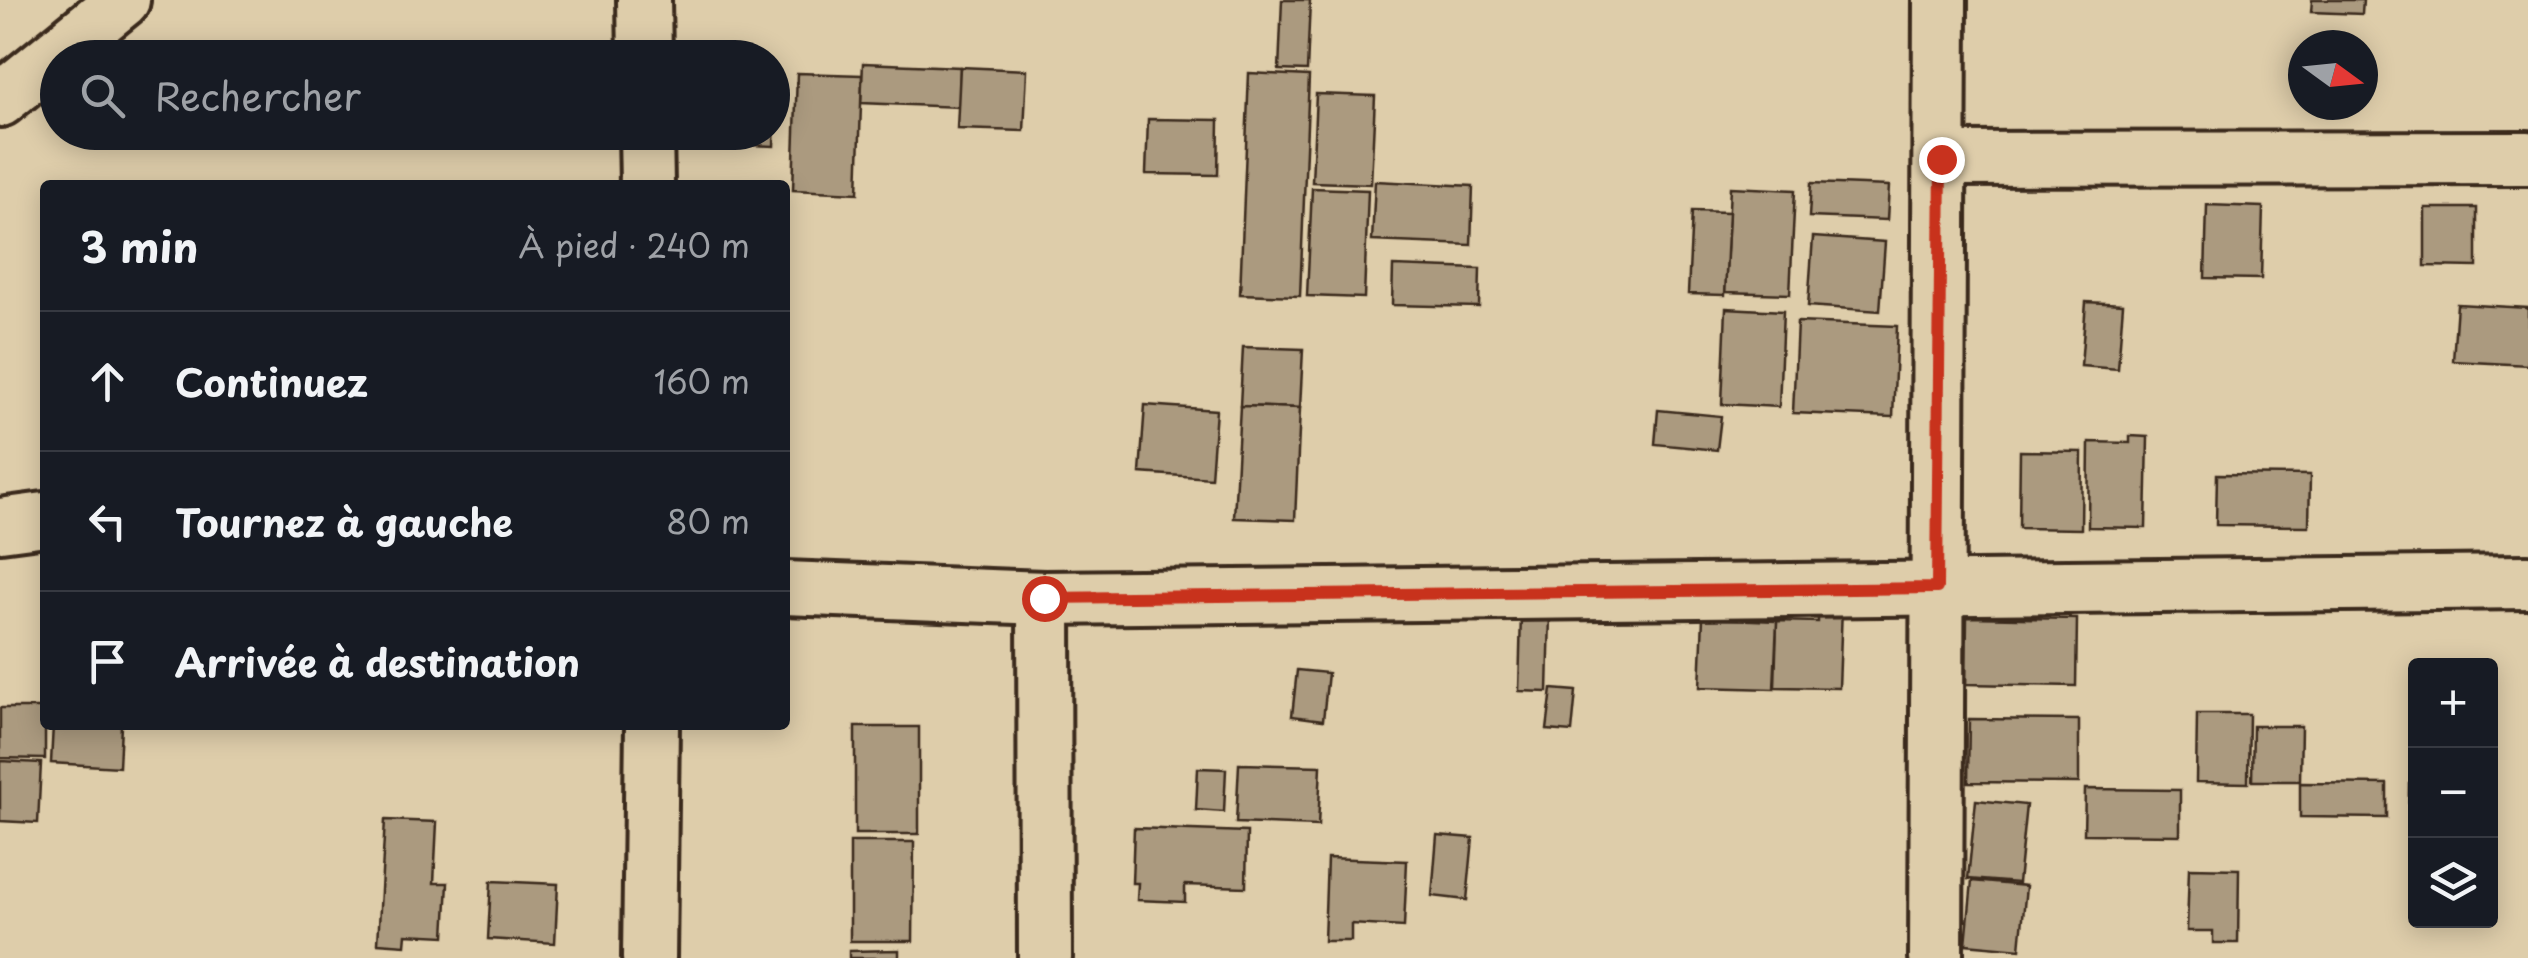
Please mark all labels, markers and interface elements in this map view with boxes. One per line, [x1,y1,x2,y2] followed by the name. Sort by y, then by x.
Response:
[2288,30,2378,120] north arrow
[40,40,790,150] search box
[155,67,361,124] text: Rechercher
[75,68,130,123] icon: search
[1919,137,1965,183] route end
[80,214,198,277] text: 3 min
[518,221,750,269] text: À pied · 240 m
[175,353,368,410] text: Continuez
[80,354,135,409] icon: ahead
[654,357,750,405] text: 160 m
[175,493,513,550] text: Tournez à gauche
[80,494,135,549] icon: left
[666,497,750,545] text: 80 m
[1022,576,1068,622] route start
[175,633,580,690] text: Arrivée à destination
[80,634,135,689] icon: arrive
[2408,658,2498,928] map controls
[2408,658,2498,748] button: +
[2408,748,2498,838] button: −
[2408,838,2498,928] button: layers

